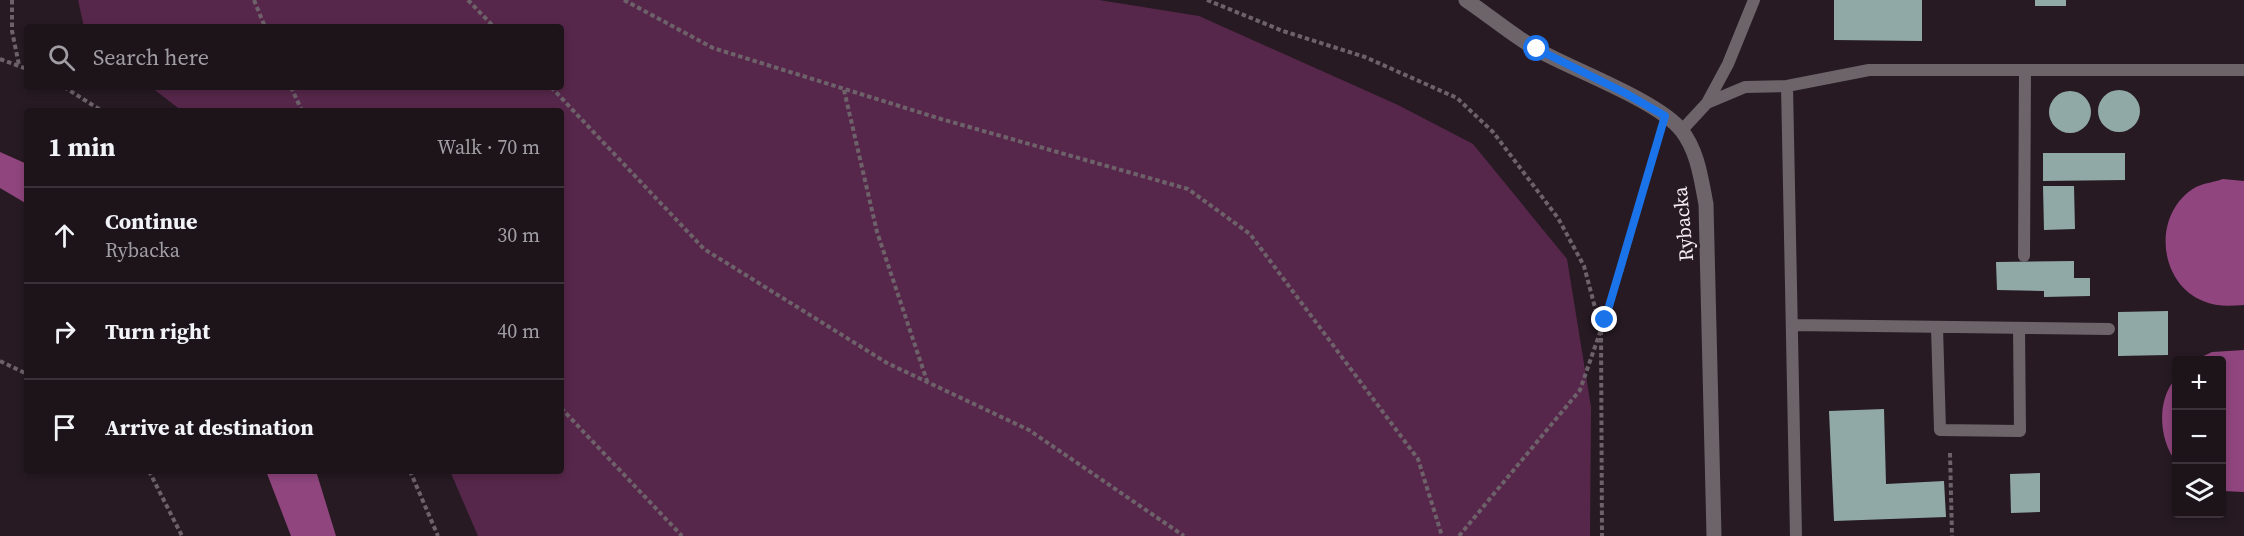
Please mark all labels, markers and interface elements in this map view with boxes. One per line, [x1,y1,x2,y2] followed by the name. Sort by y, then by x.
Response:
[24,24,564,90] search box
[1523,35,1549,61] route start
[45,41,78,74] icon: search
[93,42,209,72] text: Search here
[48,129,115,165] text: 1 min
[437,133,540,161] text: Walk · 70 m
[1666,185,1700,262] street label: Rybacka
[105,206,198,236] text: Continue
[48,219,81,252] icon: ahead
[497,221,540,249] text: 30 m
[105,236,180,264] text: Rybacka
[1591,306,1617,332] route end
[48,315,81,348] icon: right
[105,316,210,346] text: Turn right
[497,317,540,345] text: 40 m
[2172,356,2226,518] map controls
[2172,356,2226,410] button: +
[2172,410,2226,464] button: −
[48,411,81,444] icon: arrive
[105,412,314,442] text: Arrive at destination
[2172,464,2226,518] button: layers

